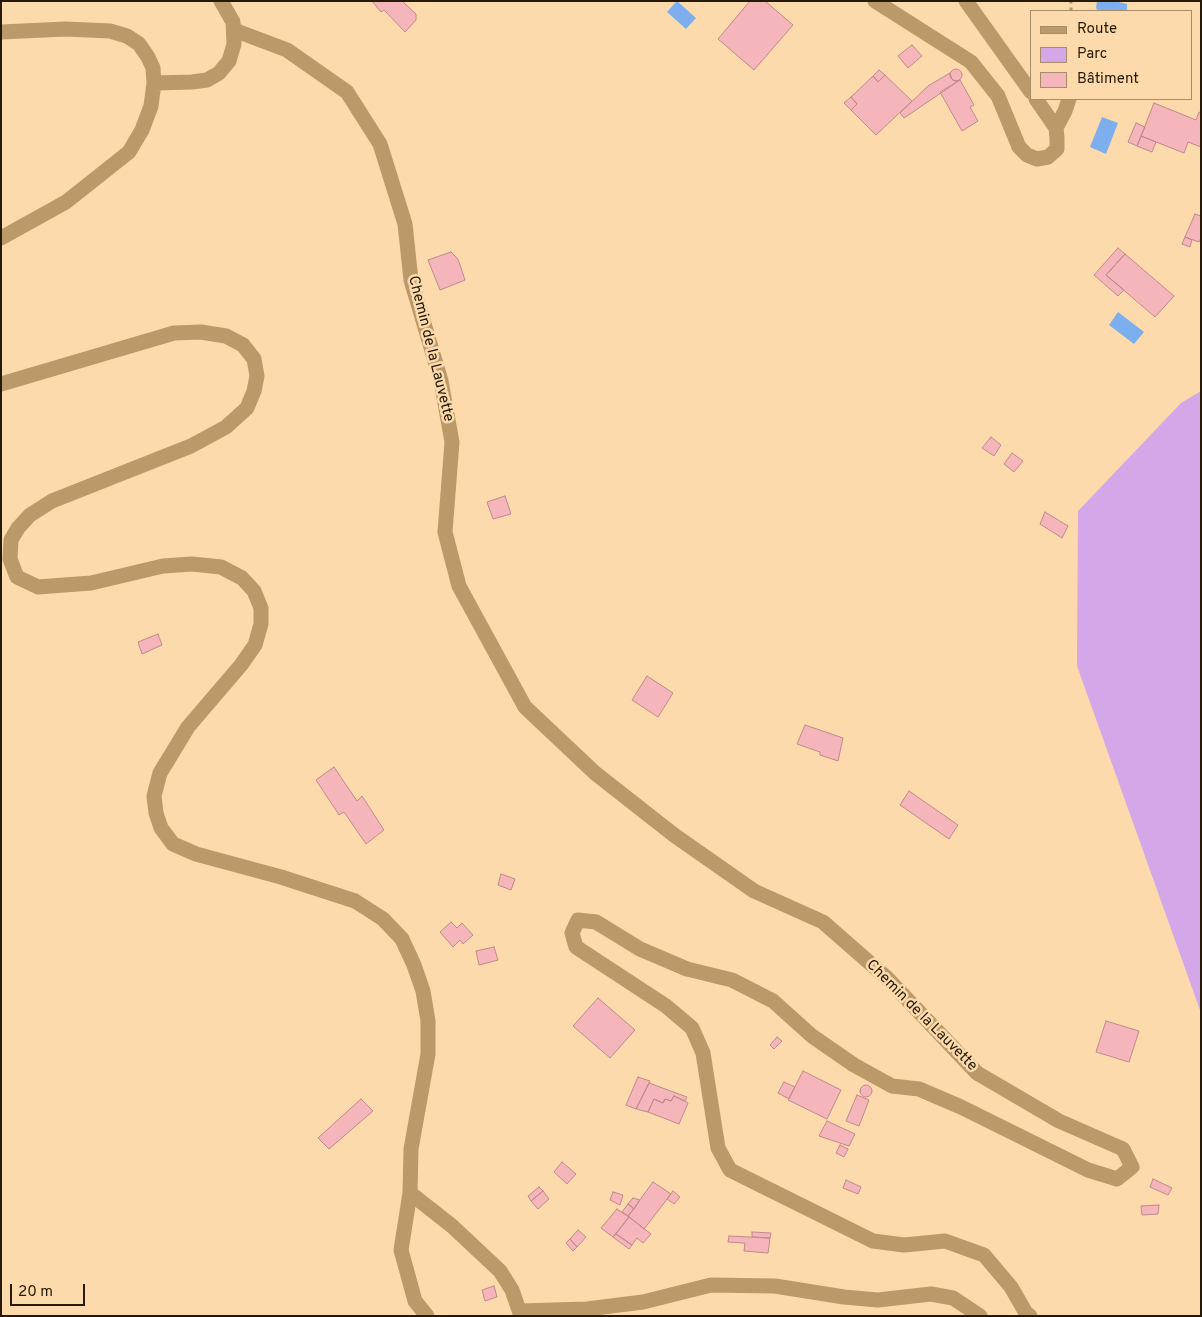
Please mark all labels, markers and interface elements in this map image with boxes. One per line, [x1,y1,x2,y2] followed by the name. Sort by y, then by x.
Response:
[1030,10,1192,100] legend
[1077,20,1117,39] text: Route
[1077,45,1107,64] text: Parc
[1077,70,1139,89] text: Bâtiment
[403,274,457,424] street label: Chemin de la Lauvette
[862,957,980,1075] street label: Chemin de la Lauvette
[12,1274,88,1306] scale bar
[18,1283,53,1302] text: 20 m

